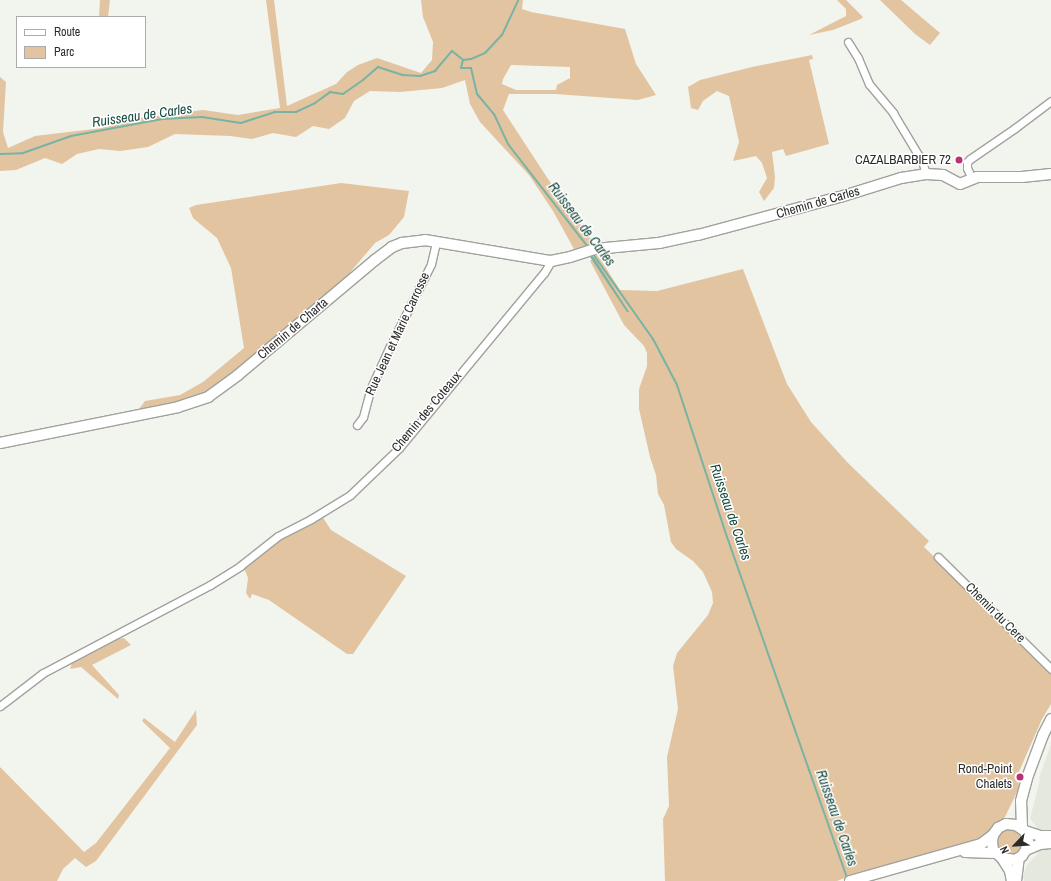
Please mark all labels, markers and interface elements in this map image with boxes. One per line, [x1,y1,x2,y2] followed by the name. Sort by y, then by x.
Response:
[16,16,146,68] legend
[54,24,80,40] text: Route
[54,44,74,60] text: Parc
[91,100,193,130] water label: Ruisseau de Carles
[855,152,951,168] place label: CAZALBARBIER 72
[954,155,964,165] marker: CAZALBARBIER 72
[545,179,619,269] water label: Ruisseau de Carles
[775,184,861,222] street label: Chemin de Carles
[363,270,433,398] street label: Rue Jean et Marie Carrosse
[255,295,331,363] street label: Chemin de Charta
[389,369,465,455] street label: Chemin des Coteaux
[707,462,755,562] water label: Ruisseau de Carles
[962,580,1028,646] street label: Chemin du Cere
[958,762,1012,793] place label: Rond-Point Chalets
[813,768,861,868] water label: Ruisseau de Carles
[1015,772,1025,782] marker: Rond-Point Chalets
[995,825,1035,865] north arrow
[996,844,1012,856] text: N

